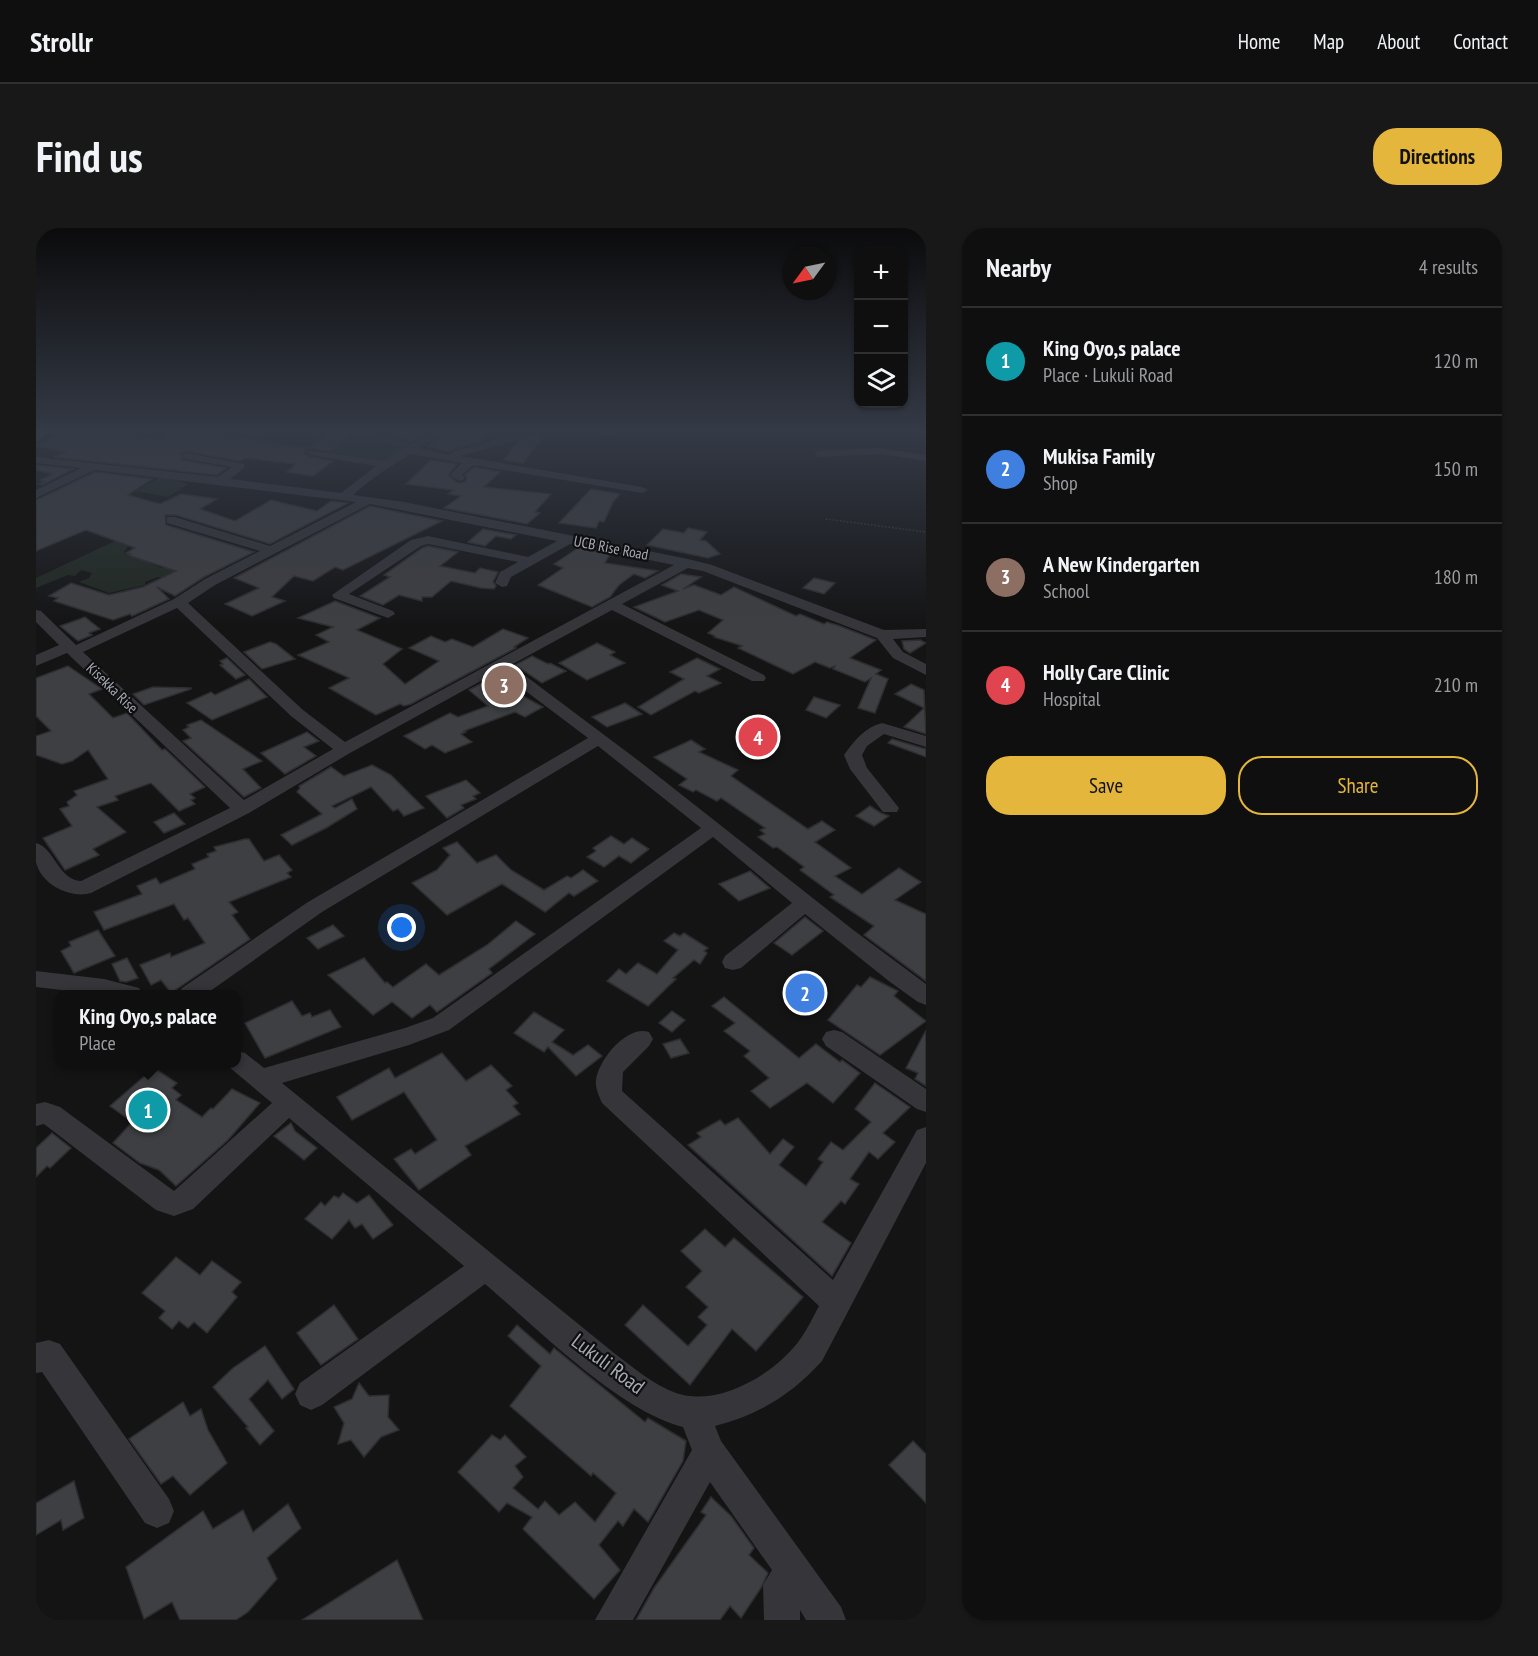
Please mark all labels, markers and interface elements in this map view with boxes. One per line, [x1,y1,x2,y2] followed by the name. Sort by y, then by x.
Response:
[30,23,93,60] text: Strollr
[1238,28,1280,55] text: Home
[1313,28,1344,55] text: Map
[1377,28,1420,55] text: About
[1453,28,1508,55] text: Contact
[1373,128,1502,185] button: Directions
[36,129,143,184] text: Find us
[782,246,836,300] north arrow
[854,246,908,408] map controls
[854,246,908,300] button: +
[986,251,1051,284] text: Nearby
[1419,254,1478,280] text: 4 results
[854,300,908,354] button: −
[1043,334,1181,362] text: King Oyo,s palace
[1001,348,1010,374] text: 1
[1434,348,1478,374] text: 120 m
[854,354,908,408] button: layers
[1043,362,1173,388] text: Place · Lukuli Road
[1043,442,1155,470] text: Mukisa Family
[1001,456,1010,482] text: 2
[1434,456,1478,482] text: 150 m
[1043,470,1078,496] text: Shop
[572,531,650,564] street label: UCB Rise Road
[1043,550,1200,578] text: A New Kindergarten
[1001,564,1010,590] text: 3
[1434,564,1478,590] text: 180 m
[1043,578,1089,604] text: School
[83,658,142,717] street label: Kisekka Rise
[1043,658,1170,686] text: Holly Care Clinic
[484,662,524,708] pin: 3
[1001,672,1010,698] text: 4
[1434,672,1478,698] text: 210 m
[1043,686,1100,712] text: Hospital
[738,714,778,760] pin: 4
[986,756,1226,815] button: Save
[1238,756,1478,815] button: Share
[387,913,416,942] your location
[786,970,824,1016] pin: 2
[55,990,241,1068] popup
[79,1002,217,1030] text: King Oyo,s palace
[79,1030,116,1056] text: Place
[128,1088,168,1132] pin: 1
[566,1327,650,1400] street label: Lukuli Road

